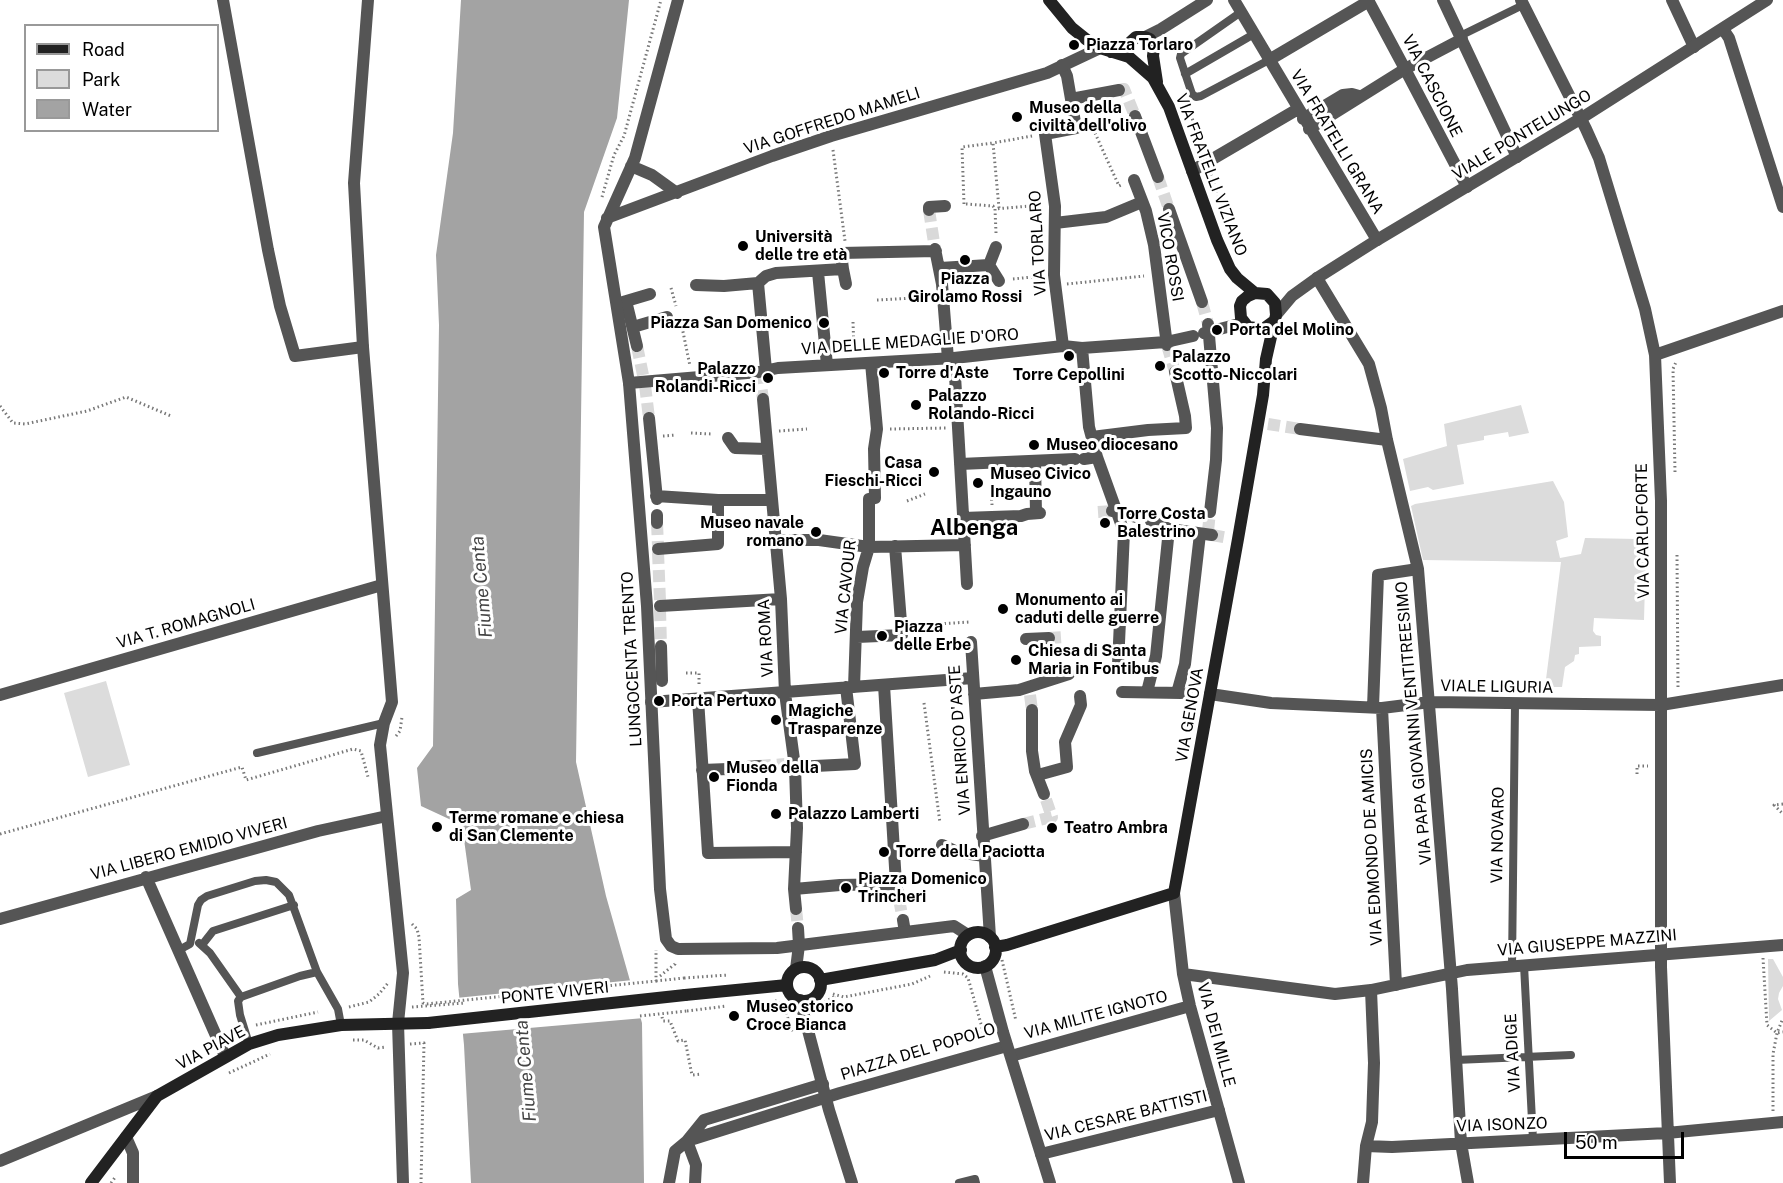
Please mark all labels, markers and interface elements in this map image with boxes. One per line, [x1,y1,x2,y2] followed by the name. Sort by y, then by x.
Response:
[24,24,219,132] legend
[1398,32,1466,140] street label: VIA CASCIONE
[1086,35,1193,55] place label: Piazza Torlaro
[1067,38,1081,52] marker: Piazza Torlaro
[82,39,125,60] text: Road
[1286,66,1388,218] street label: VIA FRATELLI GRANA
[82,69,120,90] text: Park
[741,83,923,159] street label: VIA GOFFREDO MAMELI
[1449,86,1595,184] street label: VIALE PONTELUNGO
[1171,91,1251,259] street label: VIA FRATELLI VIZIANO
[1029,98,1147,136] place label: Museo della civiltà dell'olivo
[82,99,132,120] text: Water
[1010,110,1024,124] marker: Museo della civiltà dell'olivo
[1026,190,1050,296] street label: VIA TORLARO
[1153,211,1187,303] street label: VICO ROSSI
[755,227,847,265] place label: Università delle tre età
[736,239,750,253] marker: Università delle tre età
[958,253,972,267] marker: Piazza Girolamo Rossi
[908,269,1022,307] place label: Piazza Girolamo Rossi
[650,313,812,333] place label: Piazza San Domenico
[817,316,831,330] marker: Piazza San Domenico
[1229,320,1354,340] place label: Porta del Molino
[1210,323,1224,337] marker: Porta del Molino
[801,325,1019,359] street label: VIA DELLE MEDAGLIE D'ORO
[1172,347,1297,385] place label: Palazzo Scotto-Niccolari
[1062,349,1076,363] marker: Torre Cepollini
[655,359,756,397] place label: Palazzo Rolandi-Ricci
[1153,359,1167,373] marker: Palazzo Scotto-Niccolari
[896,363,989,383] place label: Torre d'Aste
[1013,365,1125,385] place label: Torre Cepollini
[877,366,891,380] marker: Torre d'Aste
[761,371,775,385] marker: Palazzo Rolandi-Ricci
[928,386,1034,424] place label: Palazzo Rolando-Ricci
[909,398,923,412] marker: Palazzo Rolando-Ricci
[1046,435,1178,455] place label: Museo diocesano
[1027,438,1041,452] marker: Museo diocesano
[824,453,922,491] place label: Casa Fieschi-Ricci
[1632,463,1654,599] street label: VIA CARLOFORTE
[990,464,1091,502] place label: Museo Civico Ingauno
[927,465,941,479] marker: Casa Fieschi-Ricci
[971,476,985,490] marker: Museo Civico Ingauno
[1117,504,1206,542] place label: Torre Costa Balestrino
[700,513,804,551] place label: Museo navale romano
[930,515,1018,541] district label: Albenga
[1098,516,1112,530] marker: Torre Costa Balestrino
[809,525,823,539] marker: Museo navale romano
[467,535,497,639] water label: Fiume Centa
[831,539,861,635] street label: VIA CAVOUR
[618,571,646,747] street label: LUNGOCENTA TRENTO
[1392,580,1436,866] street label: VIA PAPA GIOVANNI VENTITREESIMO
[1015,590,1159,628] place label: Monumento ai caduti delle guerre
[115,595,257,653] street label: VIA T. ROMAGNOLI
[754,598,778,678] street label: VIA ROMA
[996,602,1010,616] marker: Monumento ai caduti delle guerre
[894,617,971,655] place label: Piazza delle Erbe
[875,629,889,643] marker: Piazza delle Erbe
[1028,641,1159,679] place label: Chiesa di Santa Maria in Fontibus
[1009,653,1023,667] marker: Chiesa di Santa Maria in Fontibus
[945,664,975,816] street label: VIA ENRICO D'ASTE
[1172,666,1208,764] street label: VIA GENOVA
[1440,676,1554,698] street label: VIALE LIGURIA
[671,691,776,711] place label: Porta Pertuxo
[652,694,666,708] marker: Porta Pertuxo
[788,701,882,739] place label: Magiche Trasparenze
[769,713,783,727] marker: Magiche Trasparenze
[1357,748,1387,946] street label: VIA EDMONDO DE AMICIS
[726,758,819,796] place label: Museo della Fionda
[707,770,721,784] marker: Museo della Fionda
[1488,786,1508,884] street label: VIA NOVARO
[788,804,919,824] place label: Palazzo Lamberti
[769,807,783,821] marker: Palazzo Lamberti
[449,808,624,846] place label: Terme romane e chiesa di San Clemente
[89,813,289,885] street label: VIA LIBERO EMIDIO VIVERI
[1064,818,1168,838] place label: Teatro Ambra
[430,820,444,834] marker: Terme romane e chiesa di San Clemente
[1045,821,1059,835] marker: Teatro Ambra
[896,842,1045,862] place label: Torre della Paciotta
[877,845,891,859] marker: Torre della Paciotta
[858,869,987,907] place label: Piazza Domenico Trincheri
[839,881,853,895] marker: Piazza Domenico Trincheri
[1496,926,1678,960] street label: VIA GIUSEPPE MAZZINI
[500,978,610,1008] street label: PONTE VIVERI
[1193,981,1239,1089] street label: VIA DEI MILLE
[1022,987,1170,1043] street label: VIA MILITE IGNOTO
[746,997,853,1035] place label: Museo storico Croce Bianca
[727,1009,741,1023] marker: Museo storico Croce Bianca
[1501,1013,1525,1093] street label: VIA ADIGE
[511,1019,541,1123] water label: Fiume Centa
[838,1019,998,1085] street label: PIAZZA DEL POPOLO
[173,1022,249,1074] street label: VIA PIAVE
[1043,1086,1209,1146] street label: VIA CESARE BATTISTI
[1456,1114,1548,1136] street label: VIA ISONZO
[1567,1120,1687,1158] scale bar
[1575,1132,1618,1153] text: 50 m

